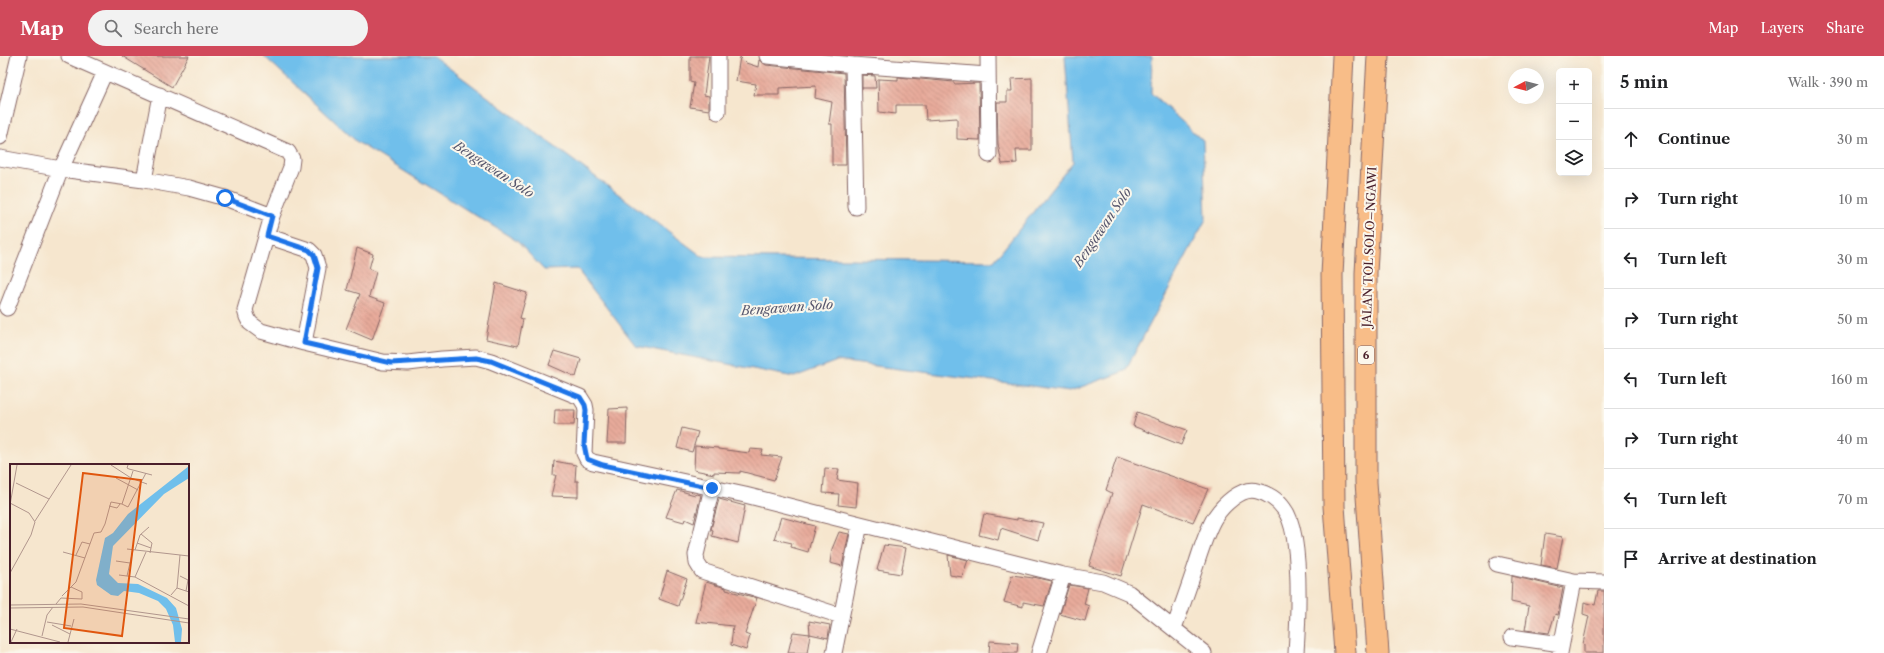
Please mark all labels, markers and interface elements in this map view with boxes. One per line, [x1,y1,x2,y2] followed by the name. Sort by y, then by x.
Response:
[88,10,368,46] search box
[20,17,64,40] text: Map
[102,17,124,39] icon: search
[134,19,219,38] text: Search here
[1708,19,1738,37] text: Map
[1760,19,1804,37] text: Layers
[1826,19,1864,37] text: Share
[1508,68,1544,104] north arrow
[1556,68,1592,176] map controls
[1556,68,1592,104] button: +
[1620,72,1668,92] text: 5 min
[1788,74,1868,90] text: Walk · 390 m
[1556,104,1592,140] button: −
[1620,128,1642,150] icon: ahead
[1658,129,1730,148] text: Continue
[1837,131,1868,147] text: 30 m
[450,137,537,201] water label: Bengawan Solo
[1556,140,1592,176] button: layers
[1359,166,1379,330] street label: JALAN TOL SOLO–NGAWI
[1069,184,1135,271] water label: Bengawan Solo
[1620,188,1642,210] icon: right
[216,189,234,207] route start
[1658,189,1738,208] text: Turn right
[1839,191,1868,207] text: 10 m
[1620,248,1642,270] icon: left
[1658,249,1727,268] text: Turn left
[1837,251,1868,267] text: 30 m
[739,296,834,318] water label: Bengawan Solo
[1620,308,1642,330] icon: right
[1658,309,1738,328] text: Turn right
[1837,311,1868,327] text: 50 m
[1358,346,1374,364] road number: 6
[1620,368,1642,390] icon: left
[1658,369,1727,388] text: Turn left
[1831,371,1868,387] text: 160 m
[1620,428,1642,450] icon: right
[1658,429,1738,448] text: Turn right
[1837,431,1868,447] text: 40 m
[10,464,189,643] inset map
[703,479,721,497] route end
[1620,488,1642,510] icon: left
[1658,489,1727,508] text: Turn left
[1838,491,1868,507] text: 70 m
[1620,548,1642,570] icon: arrive
[1658,549,1817,568] text: Arrive at destination

